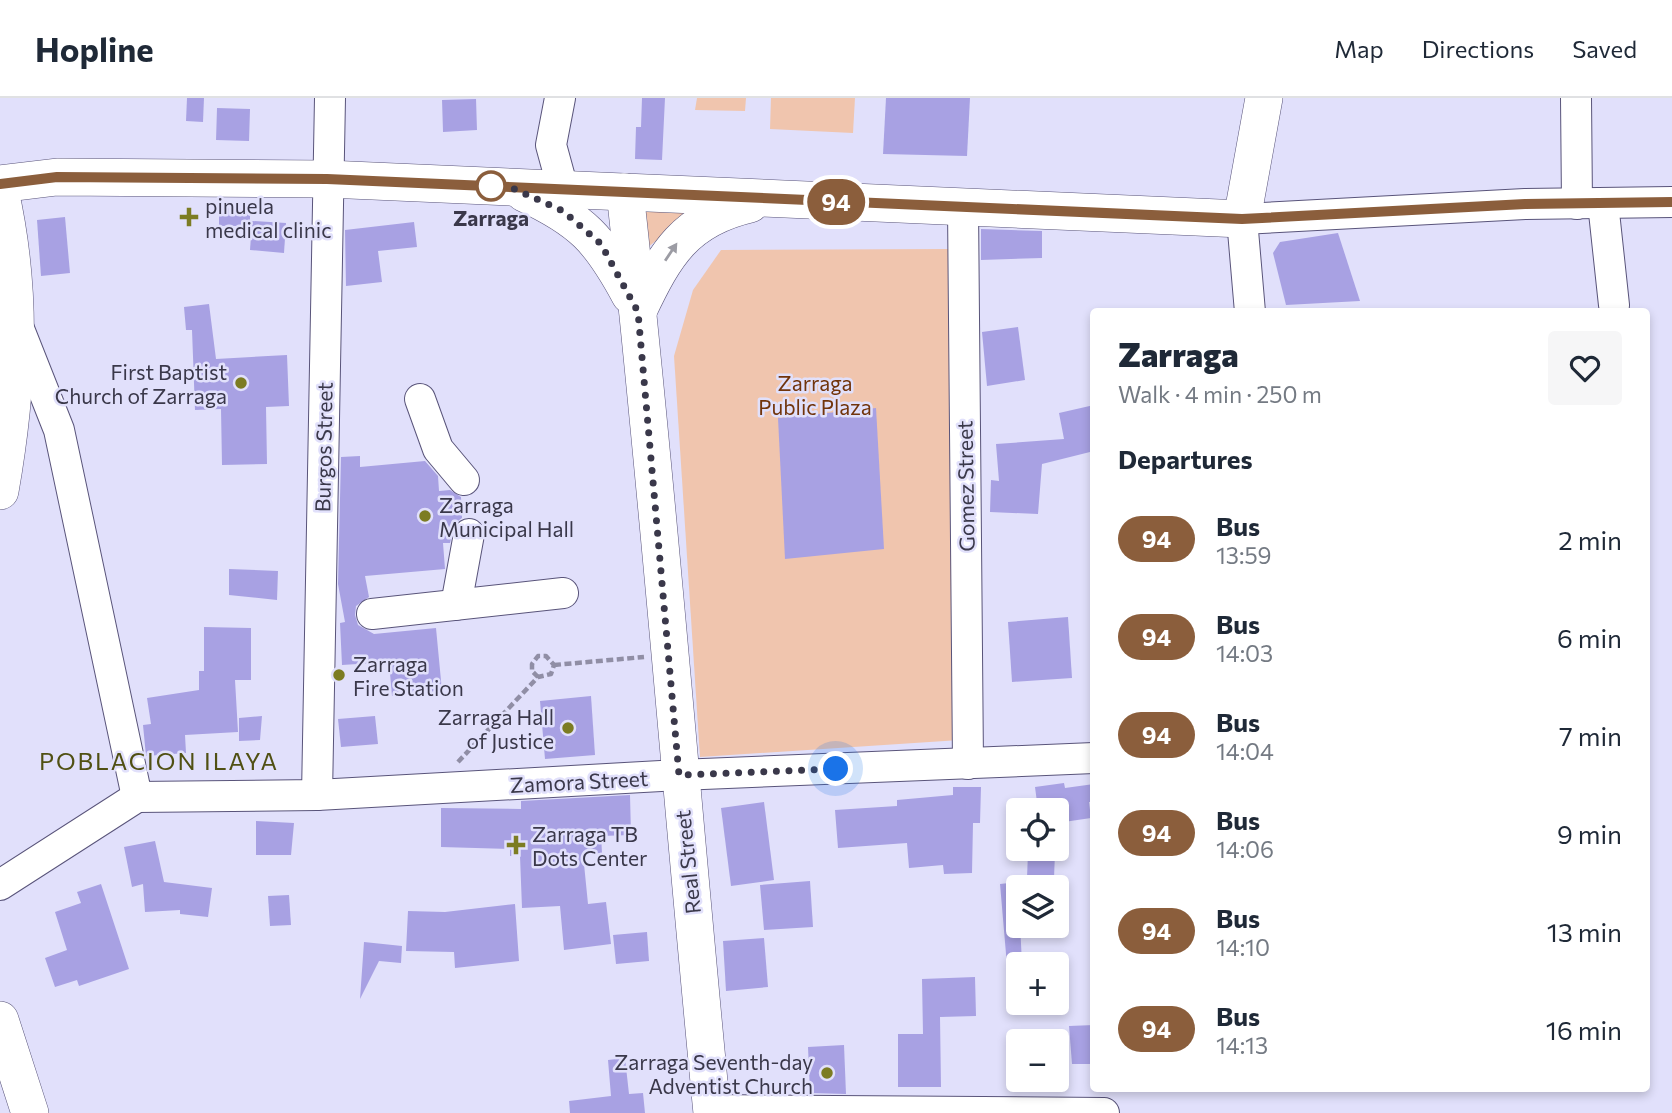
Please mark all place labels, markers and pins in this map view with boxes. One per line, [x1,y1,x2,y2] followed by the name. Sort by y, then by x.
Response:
[476,171,506,201] marker: Zarraga
[205,193,332,242] place label: pinuela medical clinic
[453,205,529,230] place label: Zarraga
[179,207,199,227] marker: pinuela medical clinic
[55,359,227,408] place label: First Baptist Church of Zarraga
[233,375,249,391] marker: First Baptist Church of Zarraga
[439,492,574,541] place label: Zarraga Municipal Hall
[417,508,433,524] marker: Zarraga Municipal Hall
[353,651,464,700] place label: Zarraga Fire Station
[331,667,347,683] marker: Zarraga Fire Station
[438,704,554,753] place label: Zarraga Hall of Justice
[560,720,576,736] marker: Zarraga Hall of Justice
[532,821,647,870] place label: Zarraga TB Dots Center
[506,835,526,855] marker: Zarraga TB Dots Center
[614,1049,813,1098] place label: Zarraga Seventh-day Adventist Church
[819,1065,835,1081] marker: Zarraga Seventh-day Adventist Church

